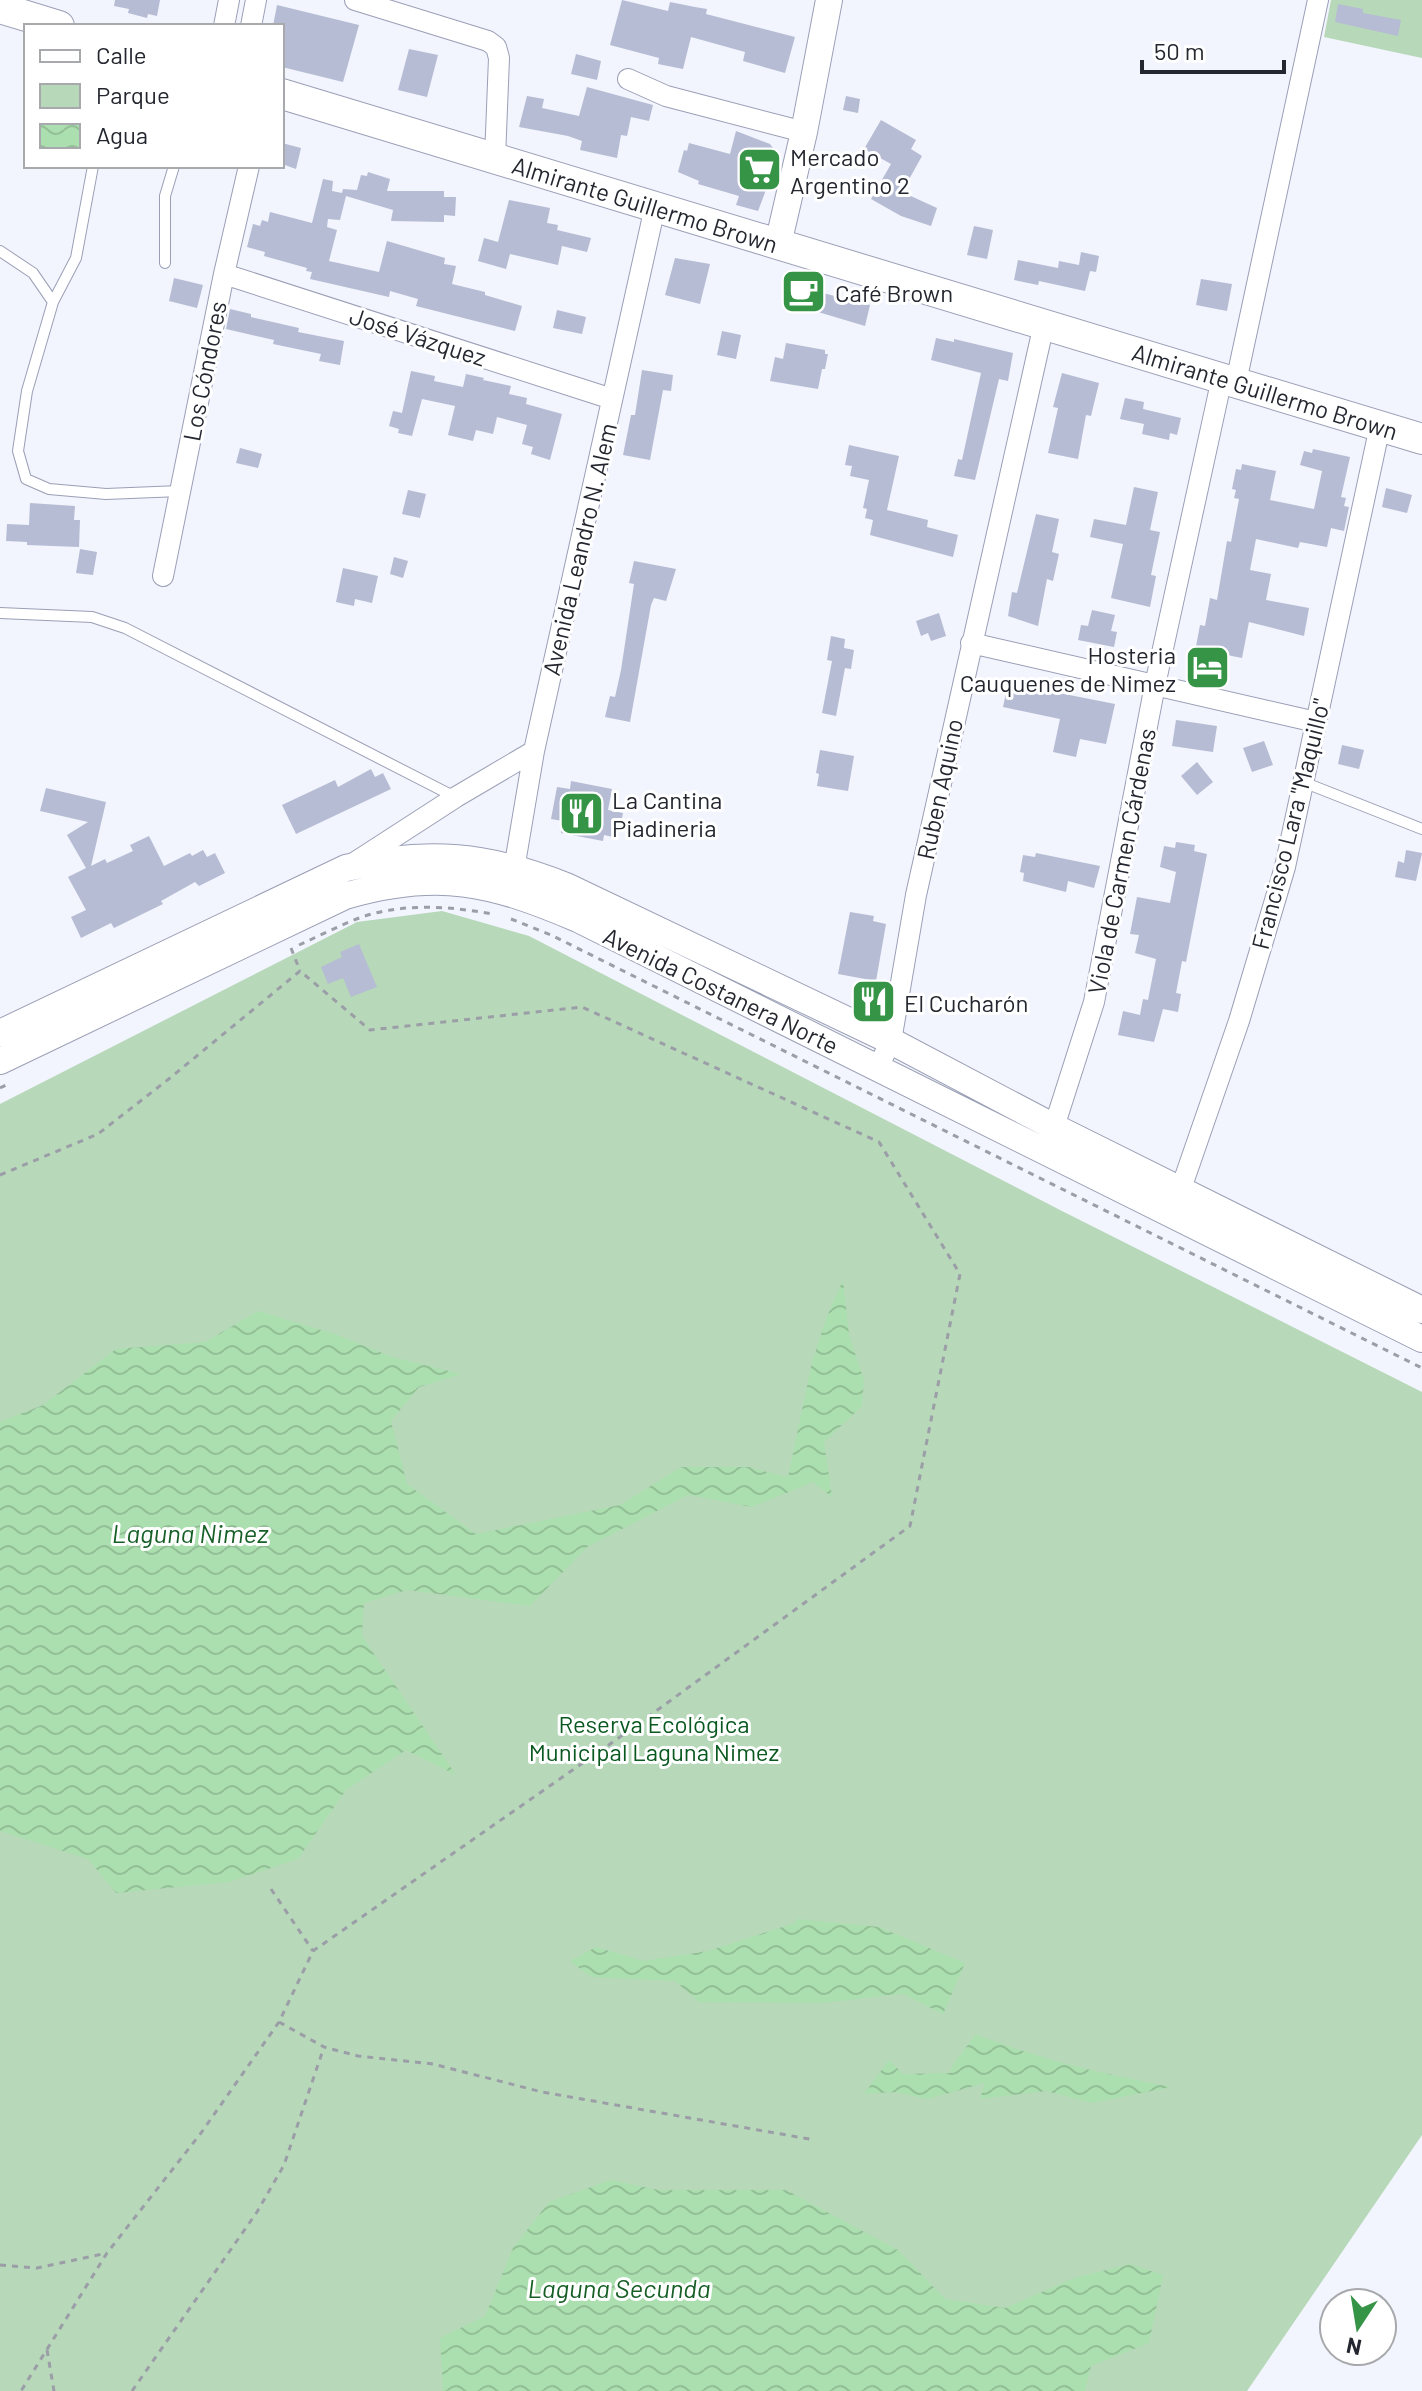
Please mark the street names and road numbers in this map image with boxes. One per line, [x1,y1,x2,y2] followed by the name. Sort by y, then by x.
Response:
[509,150,781,258] street label: Almirante Guillermo Brown
[176,298,232,444] street label: Los Cóndores
[346,300,490,372] street label: José Vázquez
[1129,337,1401,445] street label: Almirante Guillermo Brown
[536,420,622,678] street label: Avenida Leandro N. Alem
[1245,696,1335,952] street label: Francisco Lara "Maquillo"
[910,716,968,862] street label: Ruben Aquino
[1081,726,1161,996] street label: Viola de Carmen Cárdenas
[599,920,843,1060] street label: Avenida Costanera Norte

